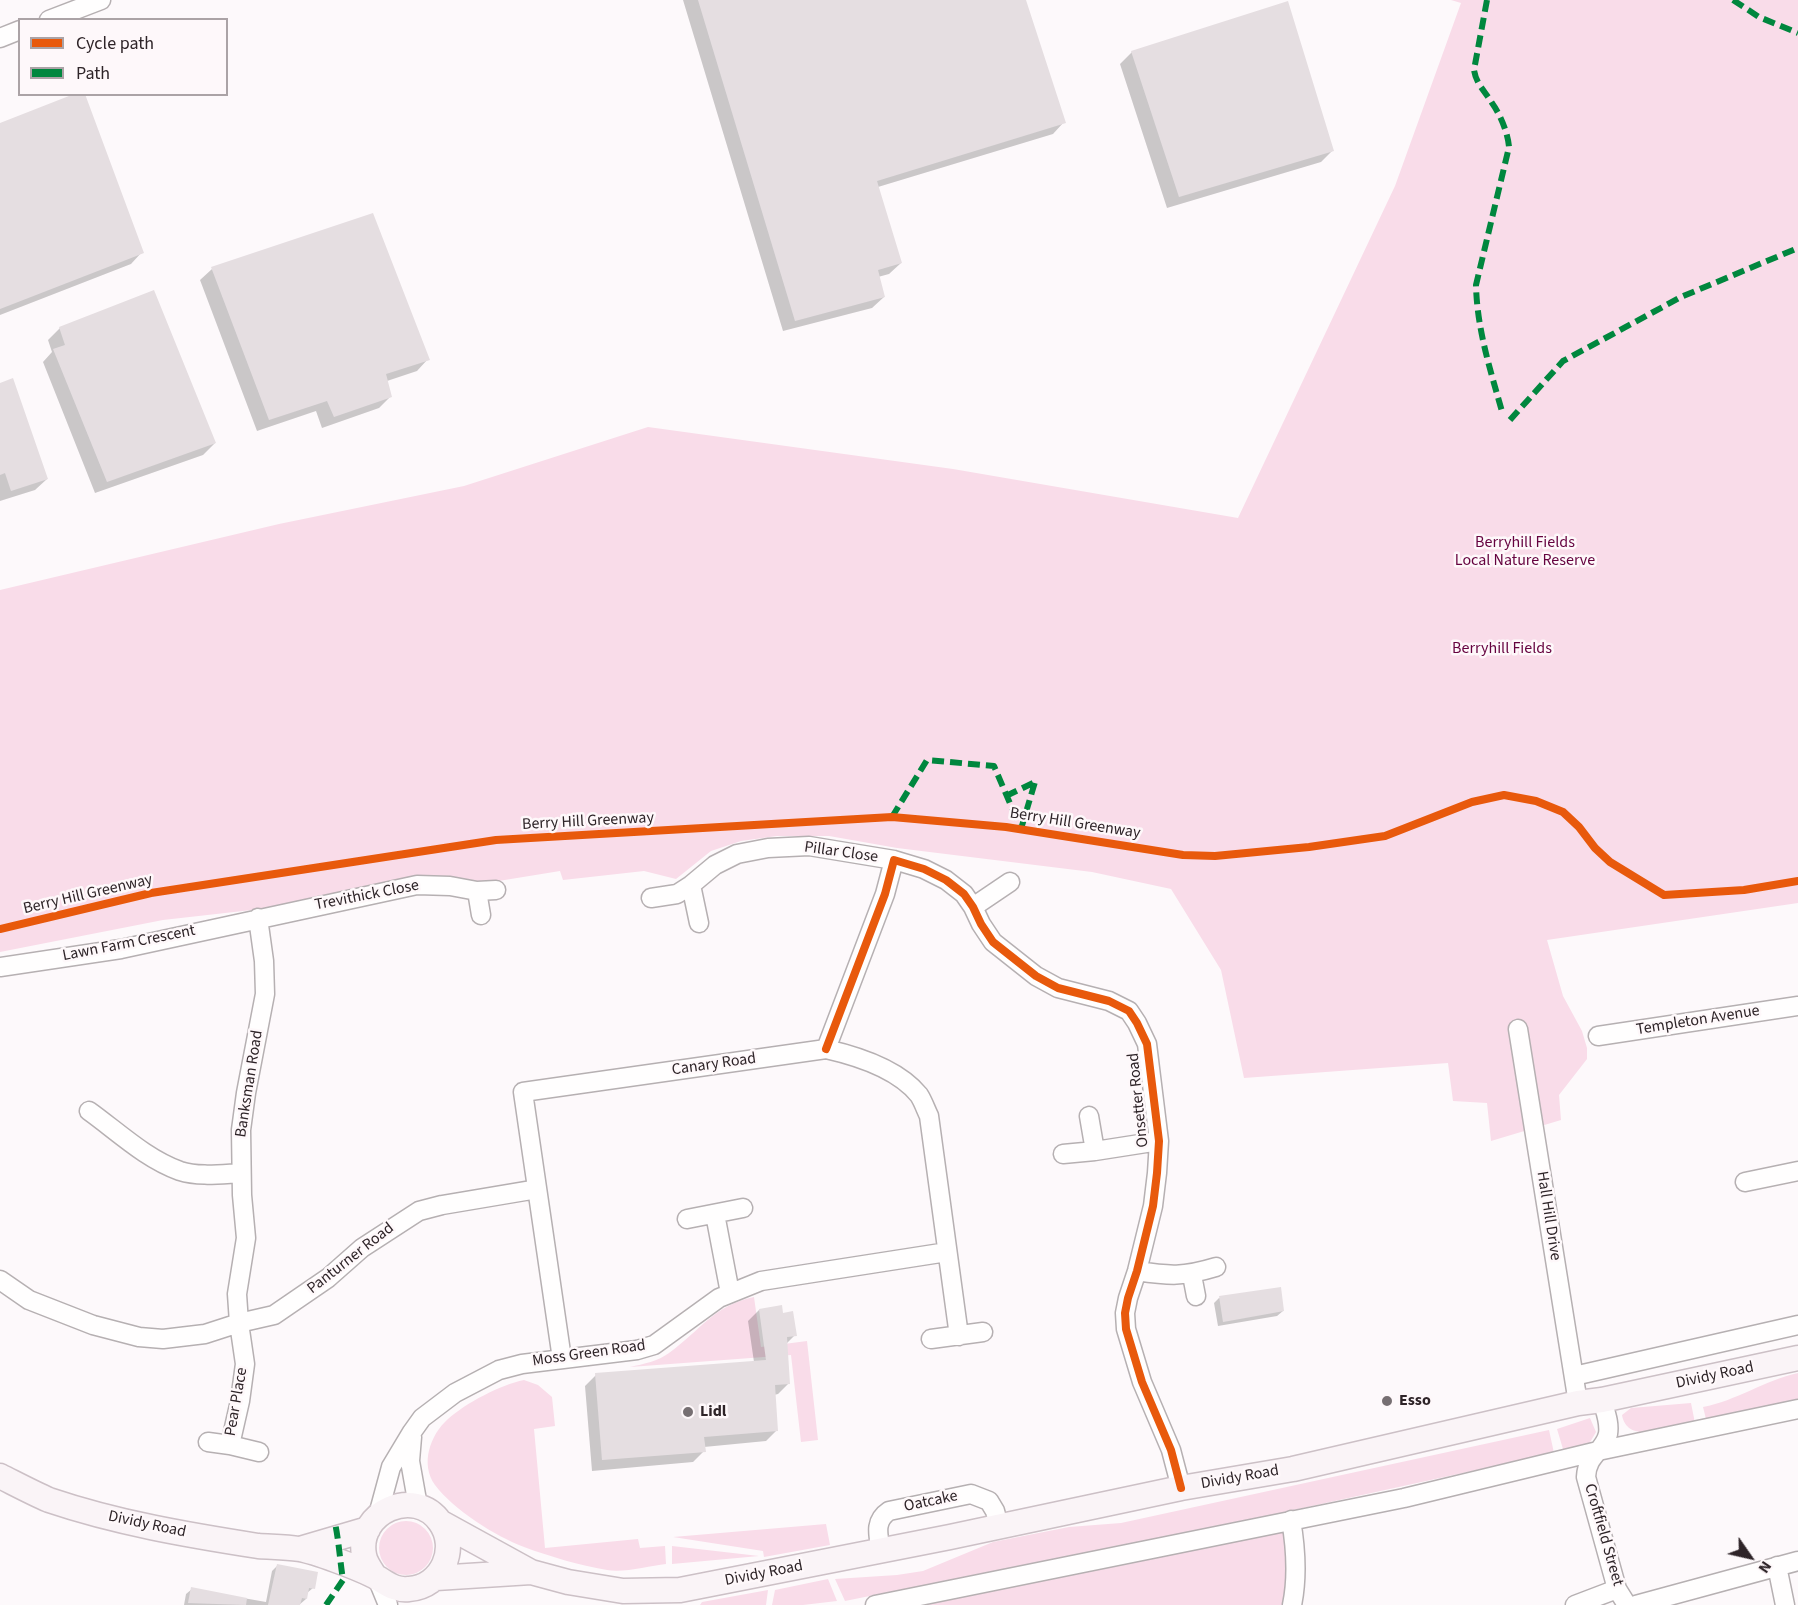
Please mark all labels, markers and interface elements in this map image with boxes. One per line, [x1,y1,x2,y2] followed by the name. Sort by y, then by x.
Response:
[18,18,228,96] legend
[76,31,154,56] text: Cycle path
[76,61,110,86] text: Path
[1455,533,1595,571] park label: Berryhill Fields Local Nature Reserve
[1452,639,1552,659] park label: Berryhill Fields
[1008,804,1142,844] street label: Berry Hill Greenway
[522,809,654,835] street label: Berry Hill Greenway
[803,838,879,868] street label: Pillar Close
[22,871,154,919] street label: Berry Hill Greenway
[313,877,421,915] street label: Trevithick Close
[61,922,197,966] street label: Lawn Farm Crescent
[1635,1002,1761,1040] street label: Templeton Avenue
[232,1029,268,1139] street label: Banksman Road
[671,1050,757,1080] street label: Canary Road
[1124,1052,1154,1148] street label: Onsetter Road
[1531,1170,1565,1262] street label: Hall Hill Drive
[304,1219,398,1299] street label: Panturner Road
[531,1337,647,1371] street label: Moss Green Road
[1674,1358,1756,1394] street label: Dividy Road
[222,1366,252,1438] street label: Pear Place
[1399,1391,1431,1411] place label: Esso
[1380,1394,1394,1408] marker: Esso
[700,1402,726,1422] place label: Lidl
[681,1405,695,1419] marker: Lidl
[1199,1462,1281,1494] street label: Dividy Road
[1579,1482,1627,1588] street label: Croftfield Street
[902,1487,960,1517] street label: Oatcake
[106,1507,188,1543] street label: Dividy Road
[1720,1527,1780,1587] north arrow
[1753,1556,1777,1578] text: N
[723,1557,805,1591] street label: Dividy Road

